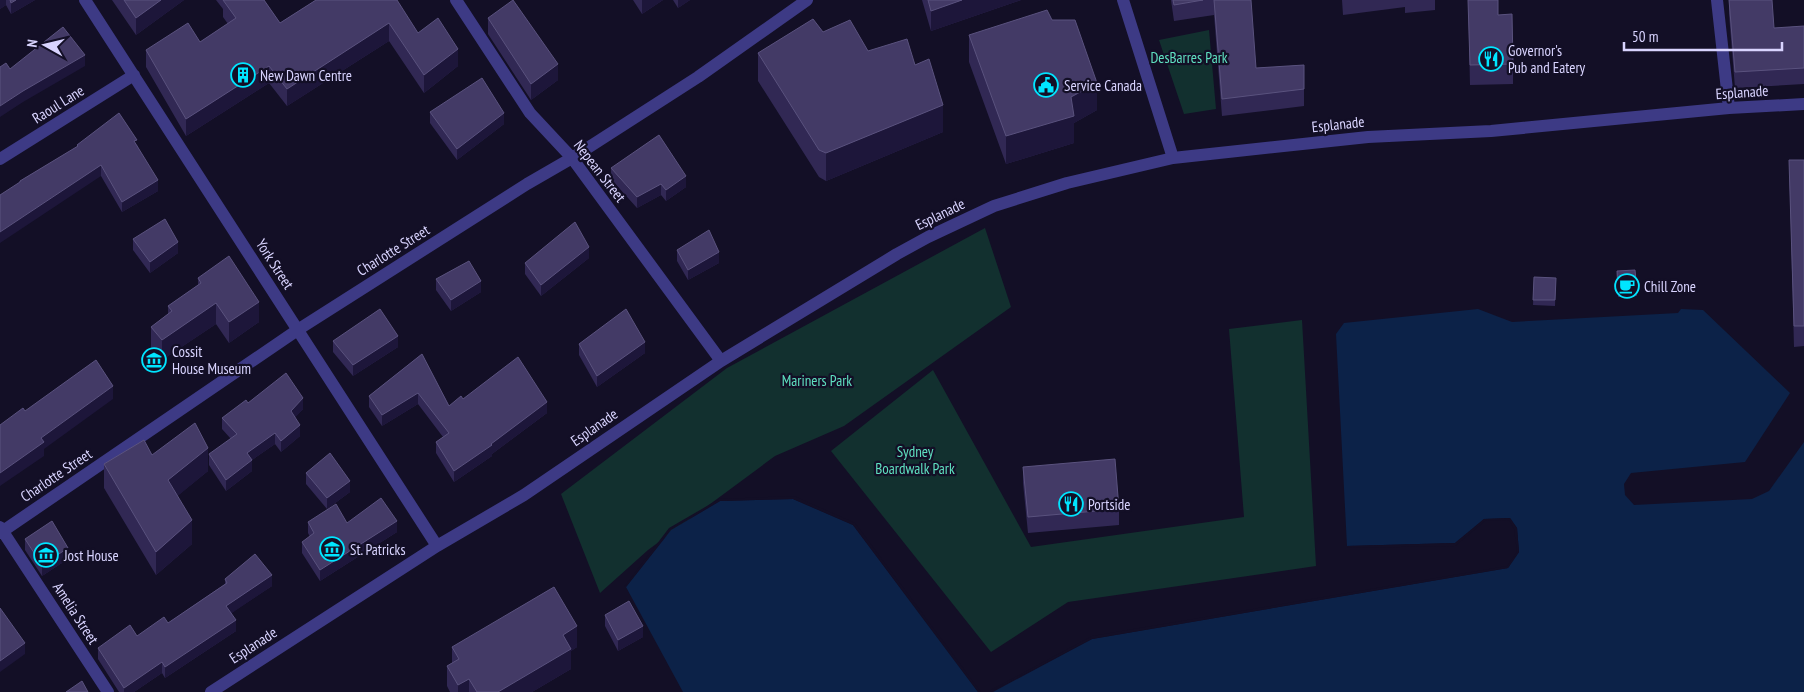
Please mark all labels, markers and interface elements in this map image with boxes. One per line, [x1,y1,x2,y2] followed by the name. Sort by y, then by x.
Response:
[20,20,70,70] north arrow
[1624,20,1782,52] scale bar
[1632,27,1658,46] text: 50 m
[23,38,42,48] text: N
[1508,41,1586,77] place label: Governor's Pub and Eatery
[1478,46,1504,72] restaurant icon: Governor's Pub and Eatery
[1150,48,1228,67] park label: DesBarres Park
[230,62,256,88] building icon: New Dawn Centre
[260,66,352,85] place label: New Dawn Centre
[1033,72,1059,98] public building icon: Service Canada
[1064,76,1142,95] place label: Service Canada
[29,81,87,127] street label: Raoul Lane
[1715,81,1769,103] street label: Esplanade
[1311,112,1365,136] street label: Esplanade
[570,136,630,206] street label: Nepean Street
[912,194,968,234] street label: Esplanade
[353,220,433,280] street label: Charlotte Street
[252,235,298,293] street label: York Street
[1614,273,1640,299] cafe icon: Chill Zone
[1644,277,1696,296] place label: Chill Zone
[172,342,251,378] place label: Cossit House Museum
[141,347,167,373] museum icon: Cossit House Museum
[782,371,852,390] park label: Mariners Park
[567,404,621,450] street label: Esplanade
[875,442,955,478] park label: Sydney Boardwalk Park
[17,444,95,506] street label: Charlotte Street
[1058,491,1084,517] restaurant icon: Portside
[1088,495,1130,514] place label: Portside
[319,536,345,562] museum icon: St. Patricks
[350,540,406,559] place label: St. Patricks
[33,542,59,568] museum icon: Jost House
[63,546,119,565] place label: Jost House
[49,578,103,648] street label: Amelia Street
[226,623,280,667] street label: Esplanade

